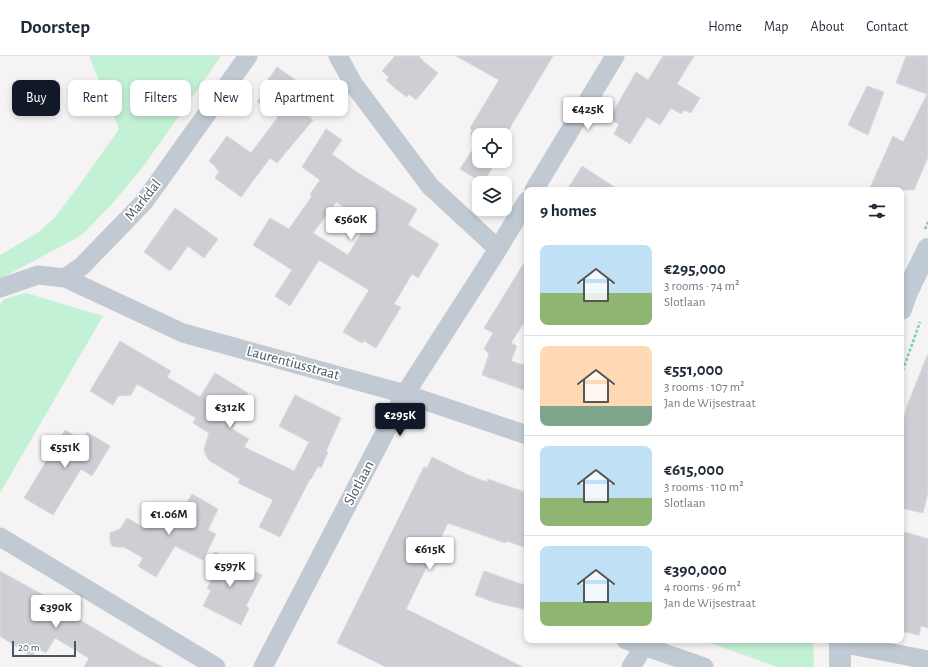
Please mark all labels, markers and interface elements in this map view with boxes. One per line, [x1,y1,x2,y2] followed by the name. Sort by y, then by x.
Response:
[20,18,90,37] text: Doorstep
[708,20,742,34] text: Home
[764,20,788,34] text: Map
[810,20,844,34] text: About
[866,20,908,34] text: Contact
[12,80,60,116] chip: Buy
[68,80,122,116] chip: Rent
[130,80,191,116] chip: Filters
[199,80,252,116] chip: New
[260,80,348,116] chip: Apartment
[560,97,616,131] pin: €425K
[572,103,604,116] text: €425K
[472,128,512,216] map controls
[472,128,512,168] button: locate
[122,176,164,224] street label: Markdal
[472,176,512,216] button: layers
[866,200,888,222] icon: filters
[540,202,596,219] text: 9 homes
[323,207,379,241] pin: €560K
[335,213,367,226] text: €560K
[664,260,726,277] text: €295,000
[572,261,620,309] icon: home
[664,280,740,293] text: 3 rooms · 74 m²
[664,296,706,309] text: Slotlaan
[245,343,341,383] street label: Laurentiusstraat
[664,361,723,378] text: €551,000
[572,362,620,410] icon: home
[664,381,745,394] text: 3 rooms · 107 m²
[202,395,258,429] pin: €312K
[664,397,756,410] text: Jan de Wijsestraat
[215,401,245,414] text: €312K
[372,403,428,437] pin: €295K
[384,409,416,422] text: €295K
[37,435,93,469] pin: €551K
[50,441,80,454] text: €551K
[341,458,377,508] street label: Slotlaan
[664,461,724,478] text: €615,000
[572,462,620,510] icon: home
[664,481,744,494] text: 3 rooms · 110 m²
[664,497,706,510] text: Slotlaan
[136,502,202,536] pin: €1.06M
[150,508,188,521] text: €1.06M
[402,537,458,571] pin: €615K
[415,543,445,556] text: €615K
[202,554,258,588] pin: €597K
[214,560,246,573] text: €597K
[664,561,727,578] text: €390,000
[572,562,620,610] icon: home
[664,581,741,594] text: 4 rooms · 96 m²
[28,595,84,629] pin: €390K
[664,597,756,610] text: Jan de Wijsestraat
[40,601,72,614] text: €390K
[12,639,76,658] scale bar
[18,642,39,653] text: 20 m

